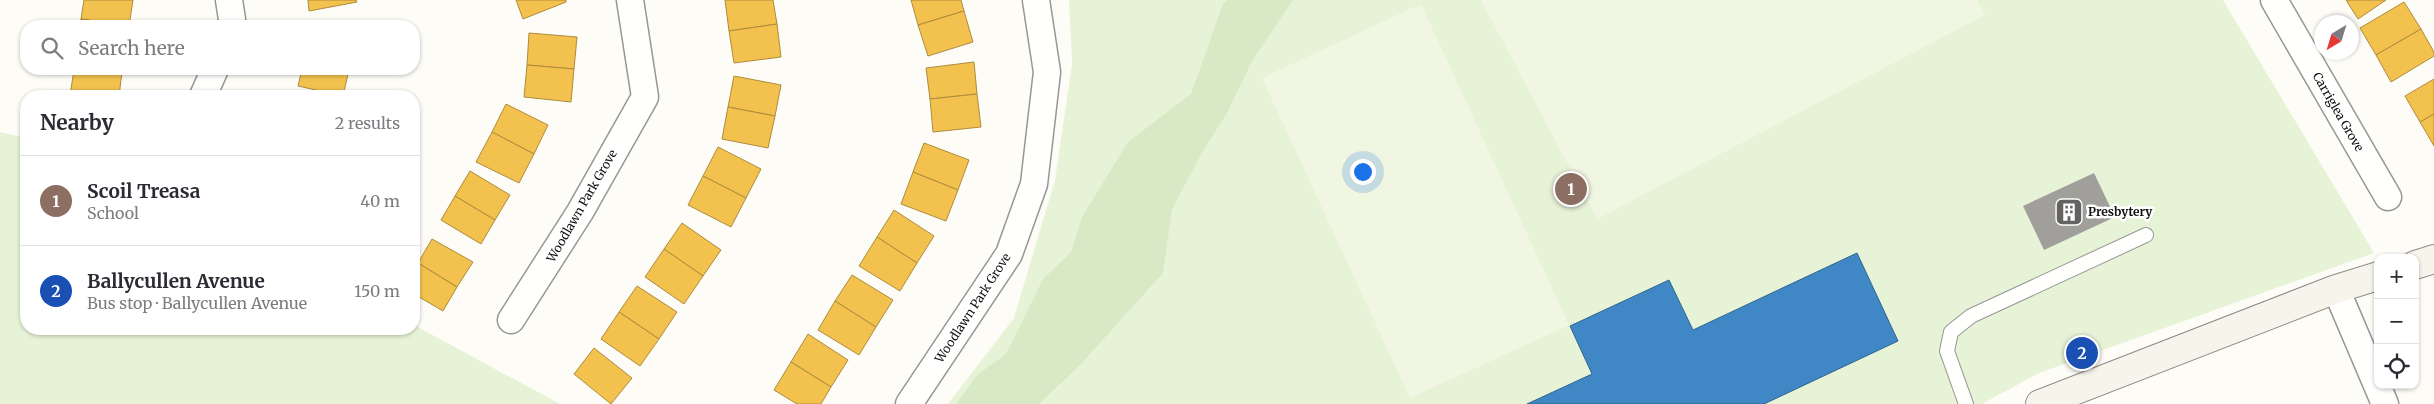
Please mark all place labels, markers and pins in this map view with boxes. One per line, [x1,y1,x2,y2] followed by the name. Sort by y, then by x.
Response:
[1555,170,1587,208] pin: 1
[2054,197,2084,227] building icon: Presbytery
[2088,204,2153,219] place label: Presbytery
[2066,334,2098,372] pin: 2

